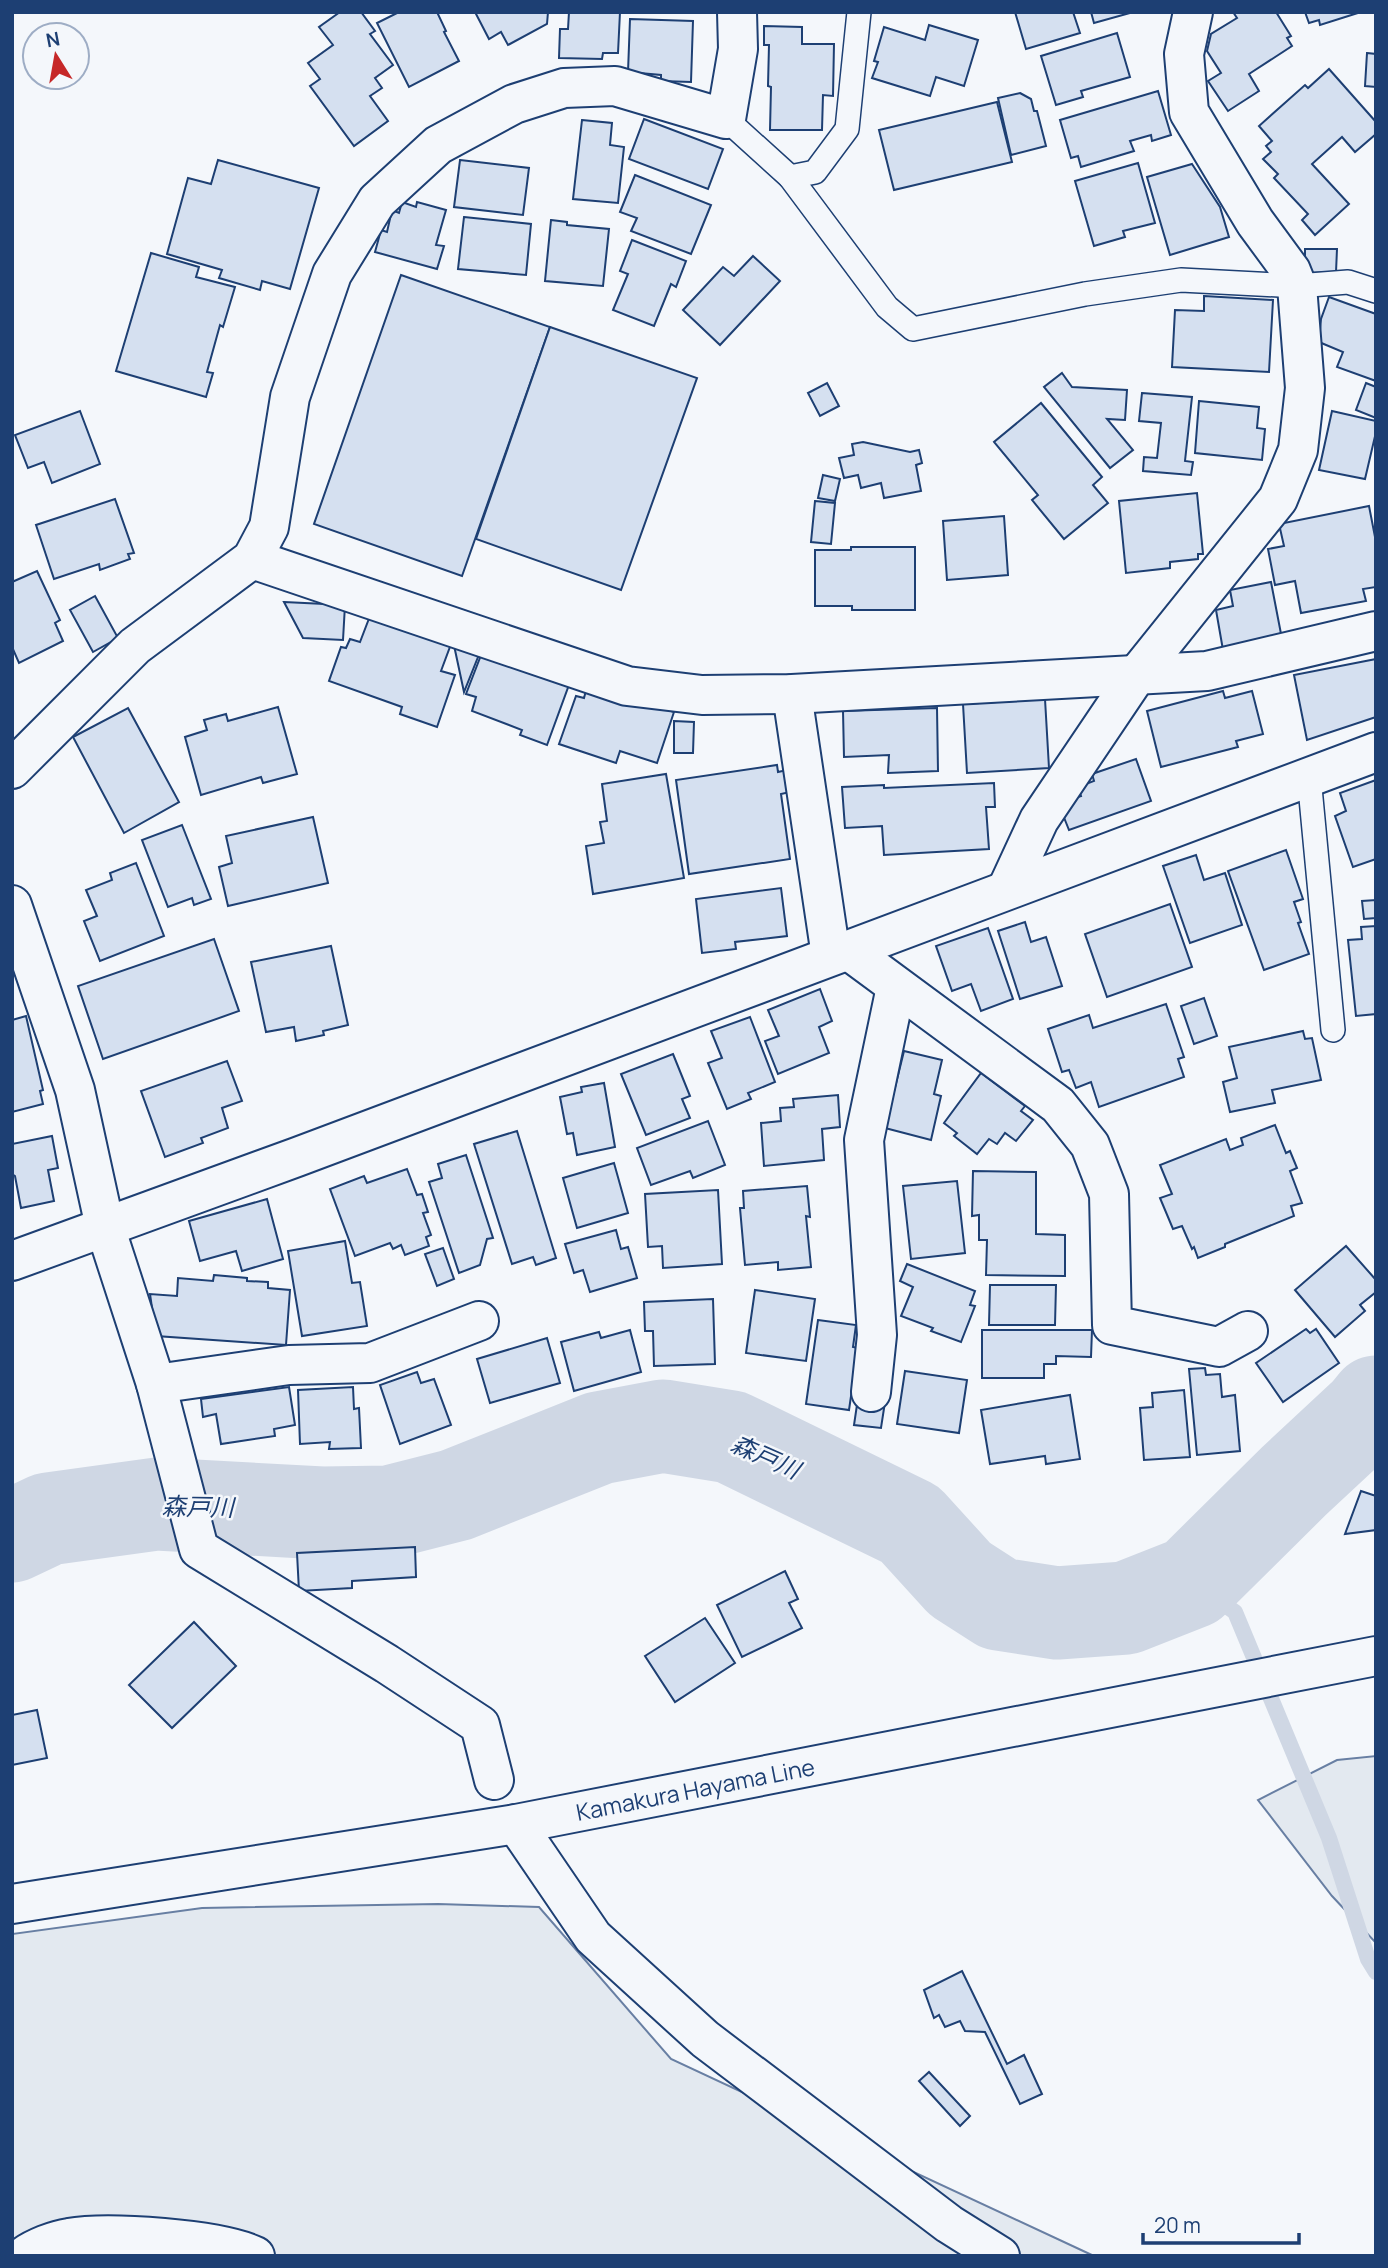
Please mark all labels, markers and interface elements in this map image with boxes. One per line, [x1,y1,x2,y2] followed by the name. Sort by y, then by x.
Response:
[21,21,91,91] north arrow
[44,25,62,53] text: N
[726,1426,808,1487] water label: 森戸川
[162,1489,237,1523] water label: 森戸川
[573,1750,817,1828] street label: Kamakura Hayama Line
[1143,2202,1299,2246] scale bar
[1154,2211,1201,2239] text: 20 m

